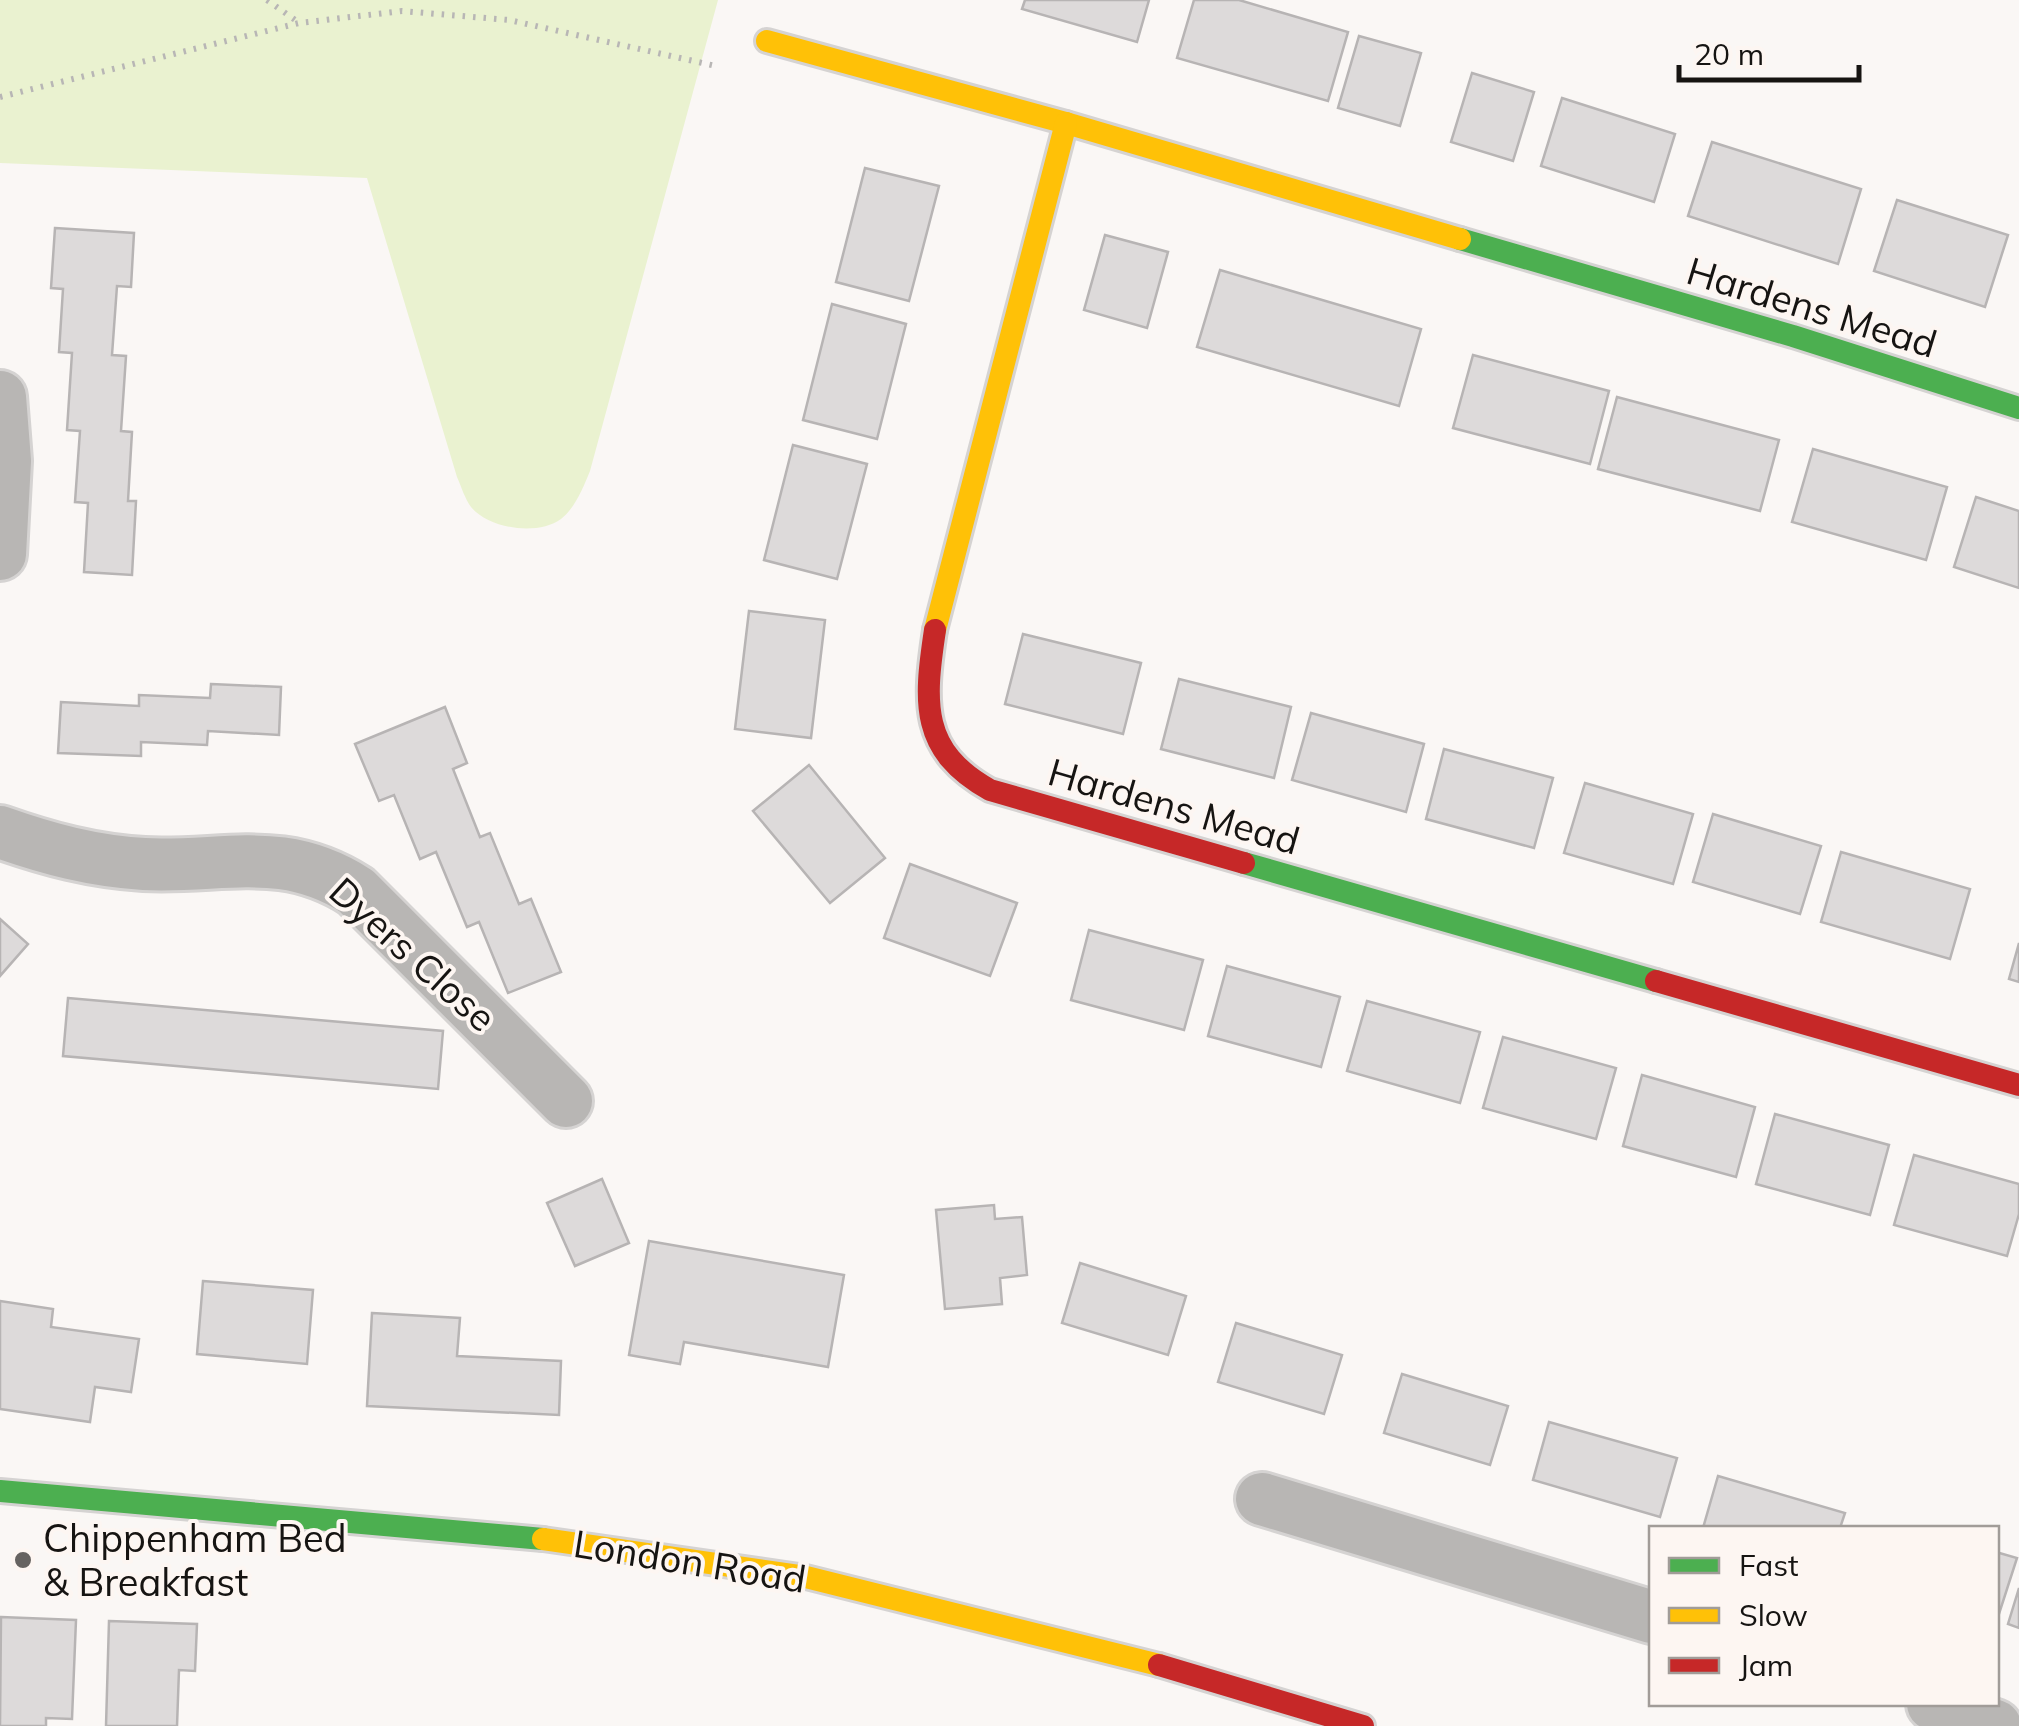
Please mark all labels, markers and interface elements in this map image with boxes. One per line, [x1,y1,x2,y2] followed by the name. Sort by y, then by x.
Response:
[1679,20,1859,82] scale bar
[1694,35,1764,73] text: 20 m
[1681,246,1943,368] street label: Hardens Mead
[1043,747,1305,865] street label: Hardens Mead
[320,867,506,1041] street label: Dyers Close
[43,1514,347,1606] place label: Chippenham Bed & Breakfast
[571,1519,809,1603] street label: London Road
[1649,1526,1999,1706] legend
[1739,1546,1799,1584] text: Fast
[12,1549,34,1571] marker: Chippenham Bed & Breakfast
[1739,1596,1808,1634] text: Slow
[1739,1646,1793,1684] text: Jam

